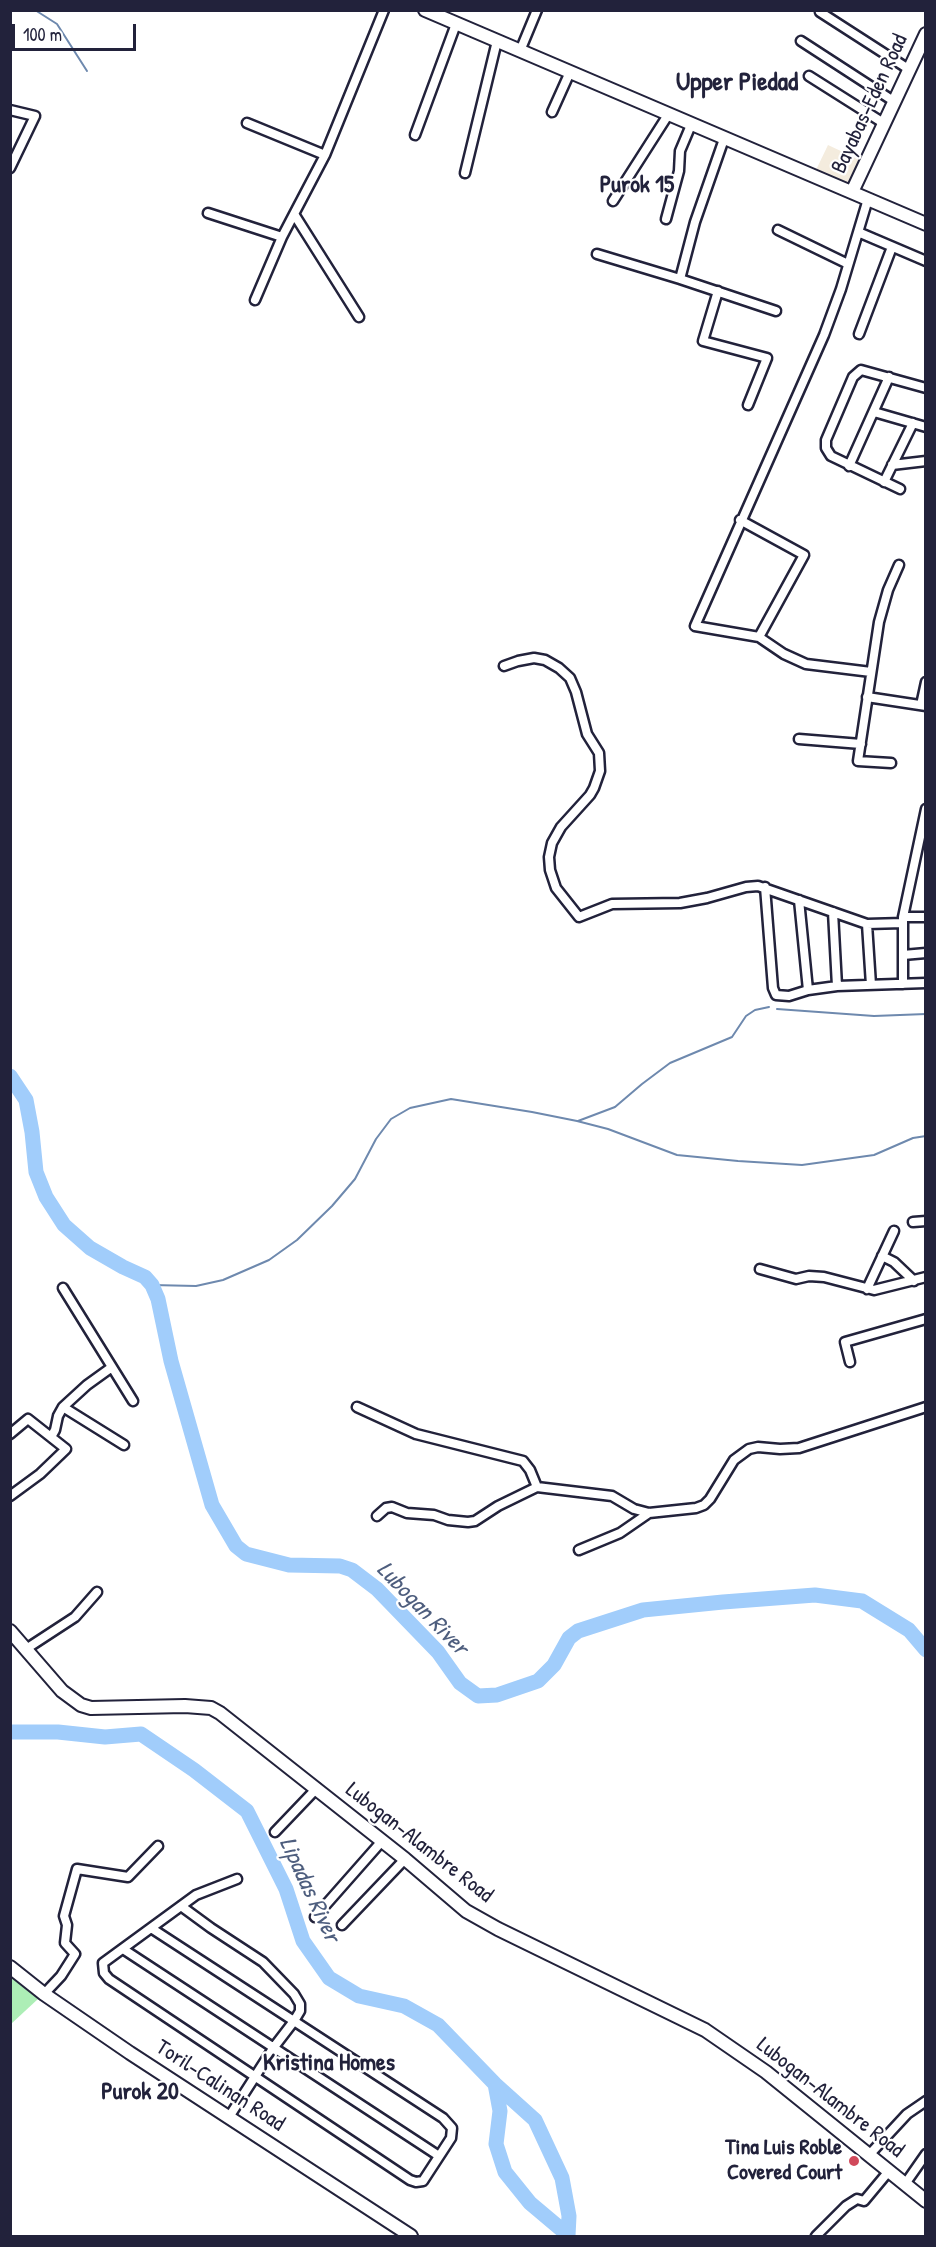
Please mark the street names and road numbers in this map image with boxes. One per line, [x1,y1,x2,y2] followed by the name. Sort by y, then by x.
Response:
[826,30,914,178] street label: Bayabas-Eden Road
[340,1777,498,1909] street label: Lubogan-Alambre Road
[751,2032,909,2164] street label: Lubogan-Alambre Road
[151,2035,289,2137] street label: Toril-Calinan Road

